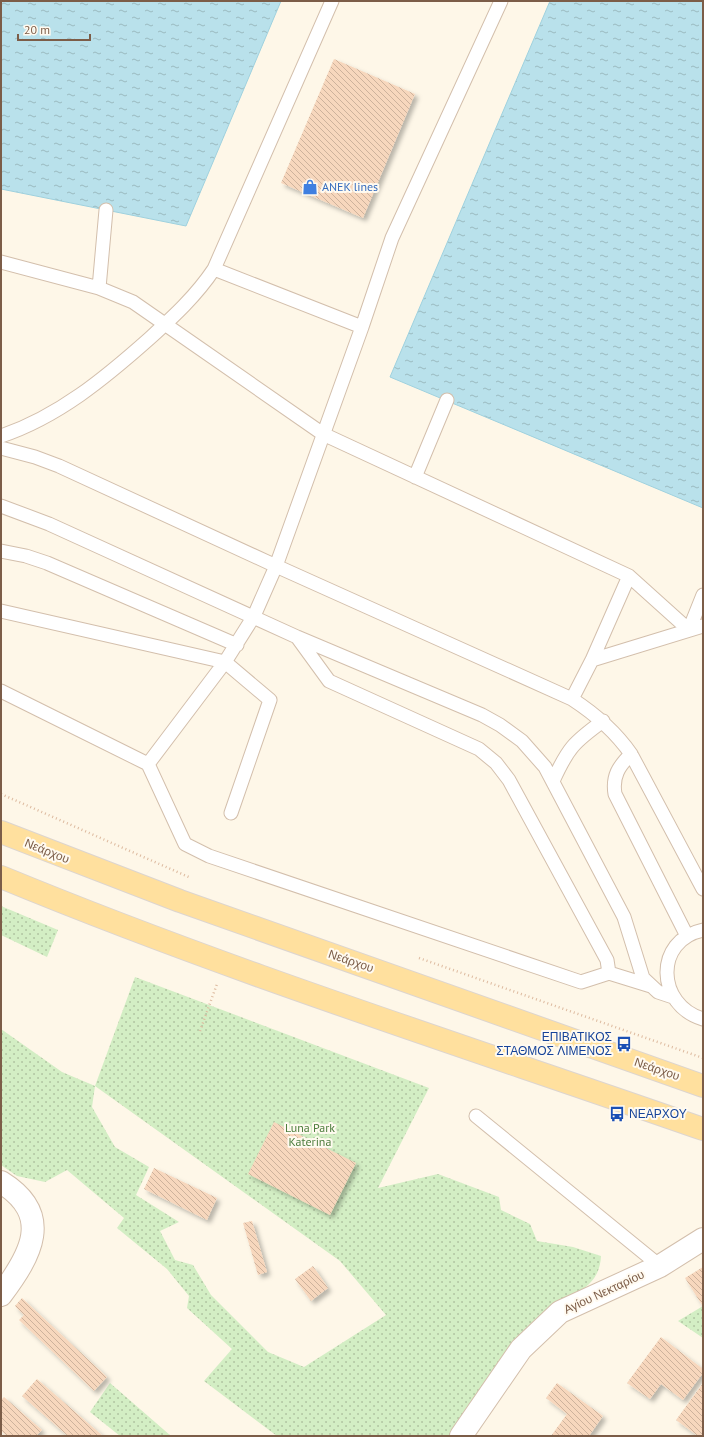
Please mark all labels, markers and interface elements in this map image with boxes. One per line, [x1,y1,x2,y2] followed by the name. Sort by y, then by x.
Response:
[18,16,90,42] scale bar
[24,22,50,37] text: 20 m
[301,178,319,196] shop icon: ANEK lines
[322,179,378,194] place label: ANEK lines
[23,835,72,866] street label: Νεάρχου
[327,946,376,975] street label: Νεάρχου
[496,1029,612,1058] place label: ΕΠΙΒΑΤΙΚΟΣ ΣΤΑΘΜΟΣ ΛΙΜΕΝΟΣ
[615,1035,633,1053] bus stop icon: ΕΠΙΒΑΤΙΚΟΣ ΣΤΑΘΜΟΣ ΛΙΜΕΝΟΣ
[633,1054,682,1083] street label: Νεάρχου
[608,1105,626,1123] bus stop icon: ΝΕΑΡΧΟΥ
[629,1106,687,1121] place label: ΝΕΑΡΧΟΥ
[285,1120,335,1149] park label: Luna Park Katerina
[561,1266,646,1317] street label: Αγίου Νεκταρίου

